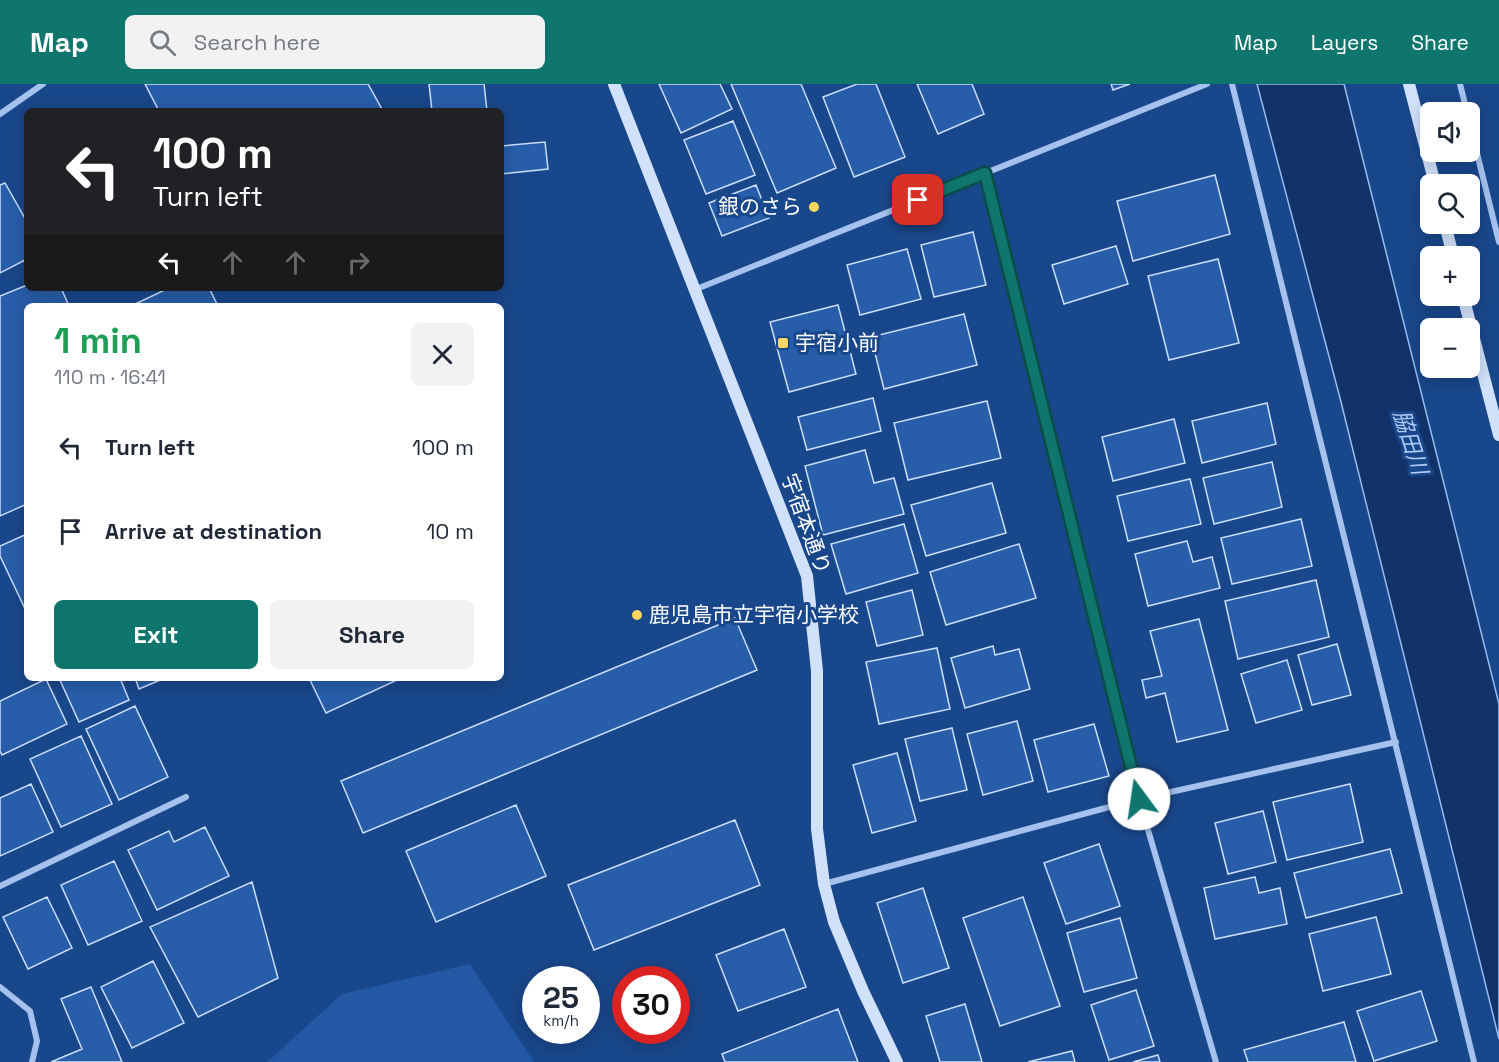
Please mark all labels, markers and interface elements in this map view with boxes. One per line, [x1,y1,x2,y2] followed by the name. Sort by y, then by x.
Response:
[125,15,545,69] search box
[30,24,89,60] text: Map
[146,26,179,59] icon: search
[194,28,321,56] text: Search here
[1234,29,1278,56] text: Map
[1311,29,1378,56] text: Layers
[1411,29,1469,56] text: Share
[1420,102,1480,378] map controls
[1420,102,1480,162] button: sound
[153,127,273,180] text: 100 m
[54,132,132,210] icon: left
[892,174,943,225] pin
[1420,174,1480,234] button: search
[153,179,263,214] text: Turn left
[901,183,934,216] icon: arrive
[718,193,802,220] place label: 銀のさら
[807,200,821,214] marker: 銀のさら
[153,246,186,279] icon: left
[216,246,249,279] icon: ahead
[279,246,312,279] icon: ahead
[342,246,375,279] icon: right
[1420,246,1480,306] button: +
[54,318,142,364] text: 1 min
[1420,318,1480,378] button: −
[411,323,474,386] button: close
[795,329,879,356] place label: 宇宿小前
[776,336,790,350] marker: 宇宿小前
[54,364,166,390] text: 110 m · 16:41
[1387,406,1435,480] water label: 脇田川
[54,431,87,464] icon: left
[105,433,195,461] text: Turn left
[412,433,474,461] text: 100 m
[776,470,837,578] street label: 宇宿本通り
[54,515,87,548] icon: arrive
[105,517,322,545] text: Arrive at destination
[426,517,474,545] text: 10 m
[54,600,258,669] button: Exit
[270,600,474,669] button: Share
[649,601,859,628] place label: 鹿児島市立宇宿小学校
[630,608,644,622] marker: 鹿児島市立宇宿小学校
[1107,767,1171,831] position arrow
[612,966,690,1044] speed limit sign: 30
[543,978,579,1017] text: 25
[543,1011,579,1030] text: km/h

